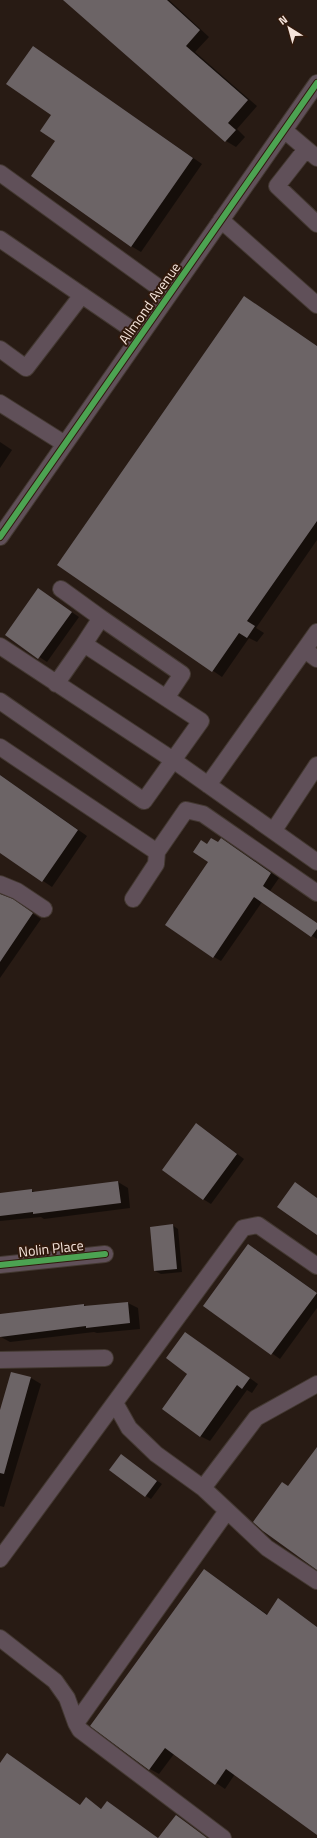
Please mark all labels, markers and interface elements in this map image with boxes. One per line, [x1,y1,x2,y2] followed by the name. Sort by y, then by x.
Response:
[269,8,309,48] north arrow
[275,11,291,29] text: N
[113,258,185,348] street label: Allmond Avenue
[17,1234,85,1262] street label: Nolin Place

